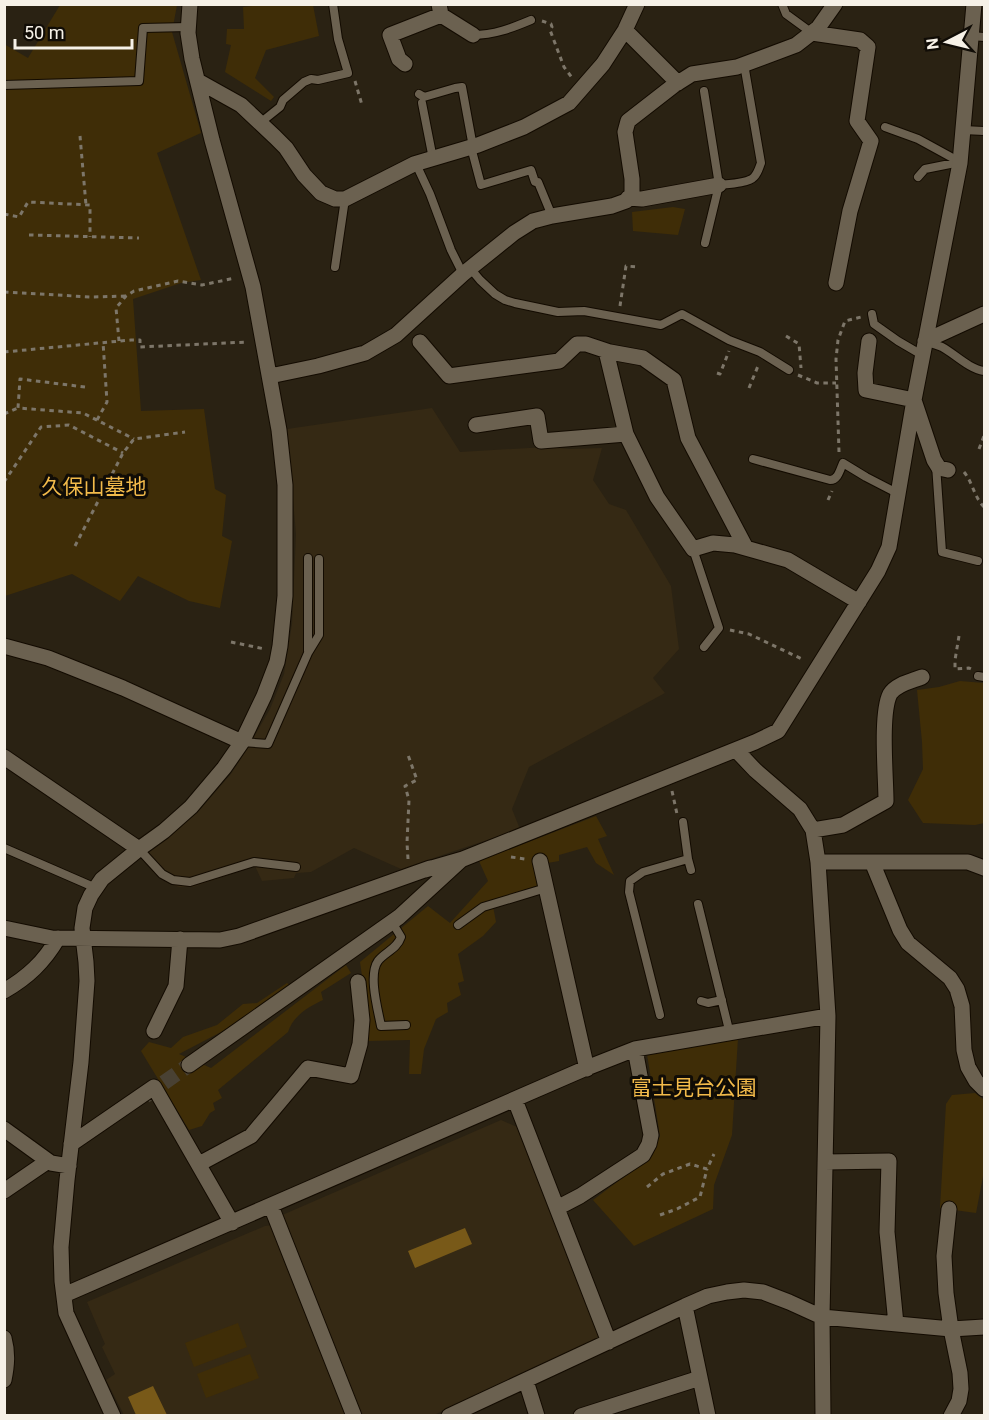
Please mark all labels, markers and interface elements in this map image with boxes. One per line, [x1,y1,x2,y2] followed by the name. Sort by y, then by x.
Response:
[15,12,132,50] scale bar
[917,12,977,72] north arrow
[24,22,64,43] text: 50 m
[922,37,943,51] text: N
[42,475,147,499] park label: 久保山墓地
[631,1076,757,1100] park label: 富士見台公園

